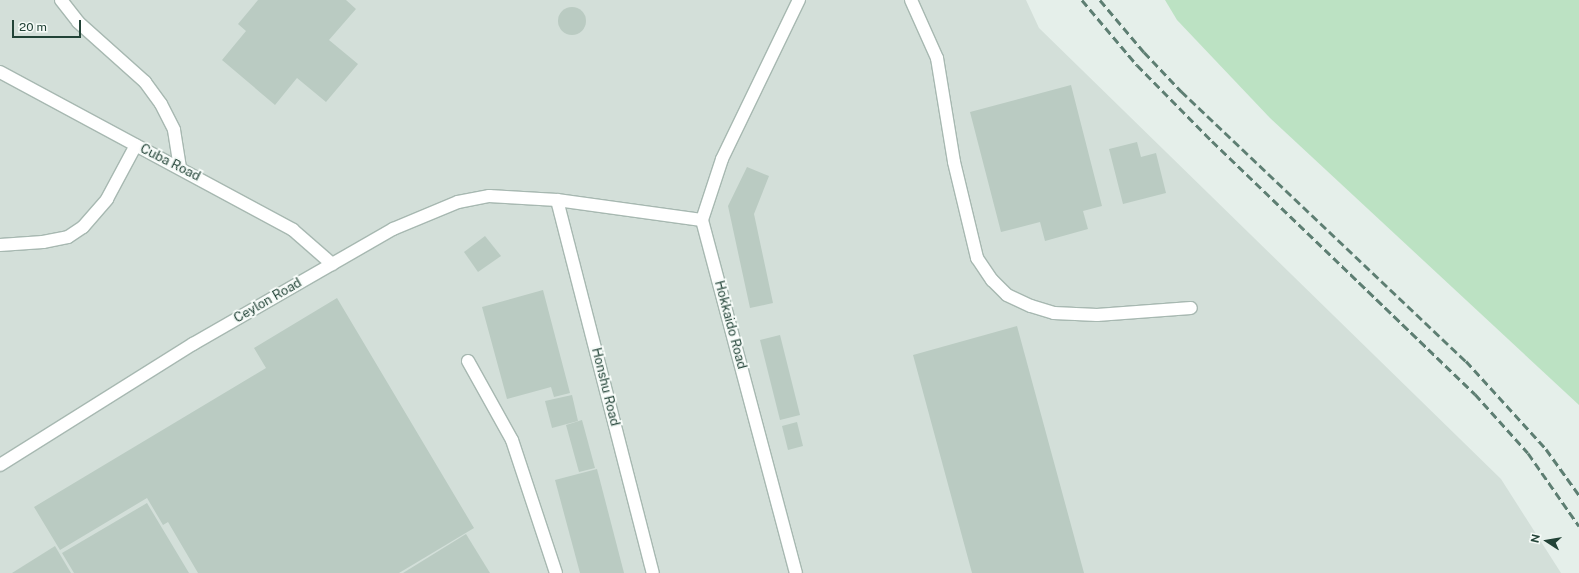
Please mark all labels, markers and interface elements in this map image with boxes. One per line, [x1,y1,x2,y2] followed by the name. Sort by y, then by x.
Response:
[14,12,83,38] scale bar
[19,20,47,34] text: 20 m
[137,141,203,185] street label: Cuba Road
[231,275,305,327] street label: Ceylon Road
[711,279,749,371] street label: Hokkaido Road
[588,346,622,428] street label: Honshu Road
[1527,521,1567,561] north arrow
[1528,533,1542,544] text: N

